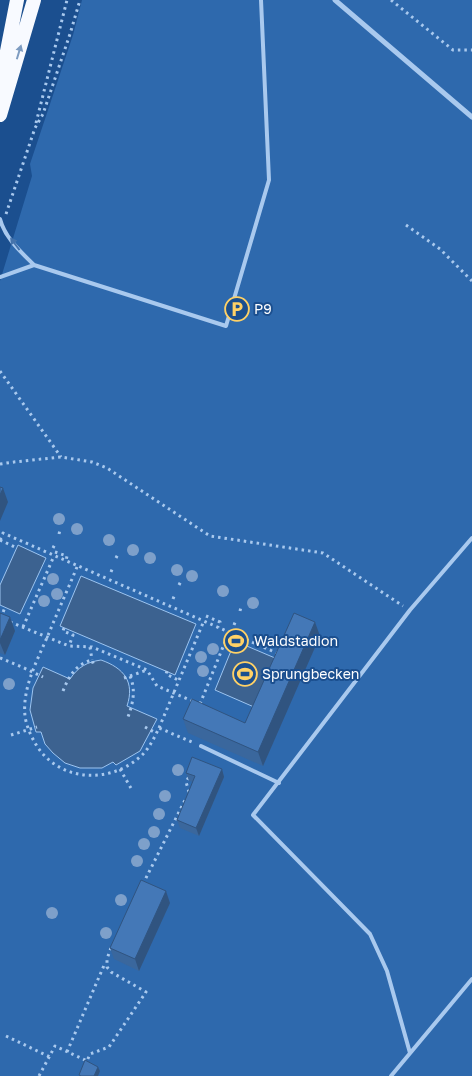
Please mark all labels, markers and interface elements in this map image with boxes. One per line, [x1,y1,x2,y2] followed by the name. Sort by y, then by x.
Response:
[15,44,23,59] one-way arrow
[9,238,20,251] one-way arrow
[224,296,250,322] parking icon: P9
[254,300,272,317] place label: P9
[223,628,249,654] sports icon: Waldstadion
[254,632,338,649] place label: Waldstadion
[232,661,258,687] sports icon: Sprungbecken
[262,665,359,682] place label: Sprungbecken

